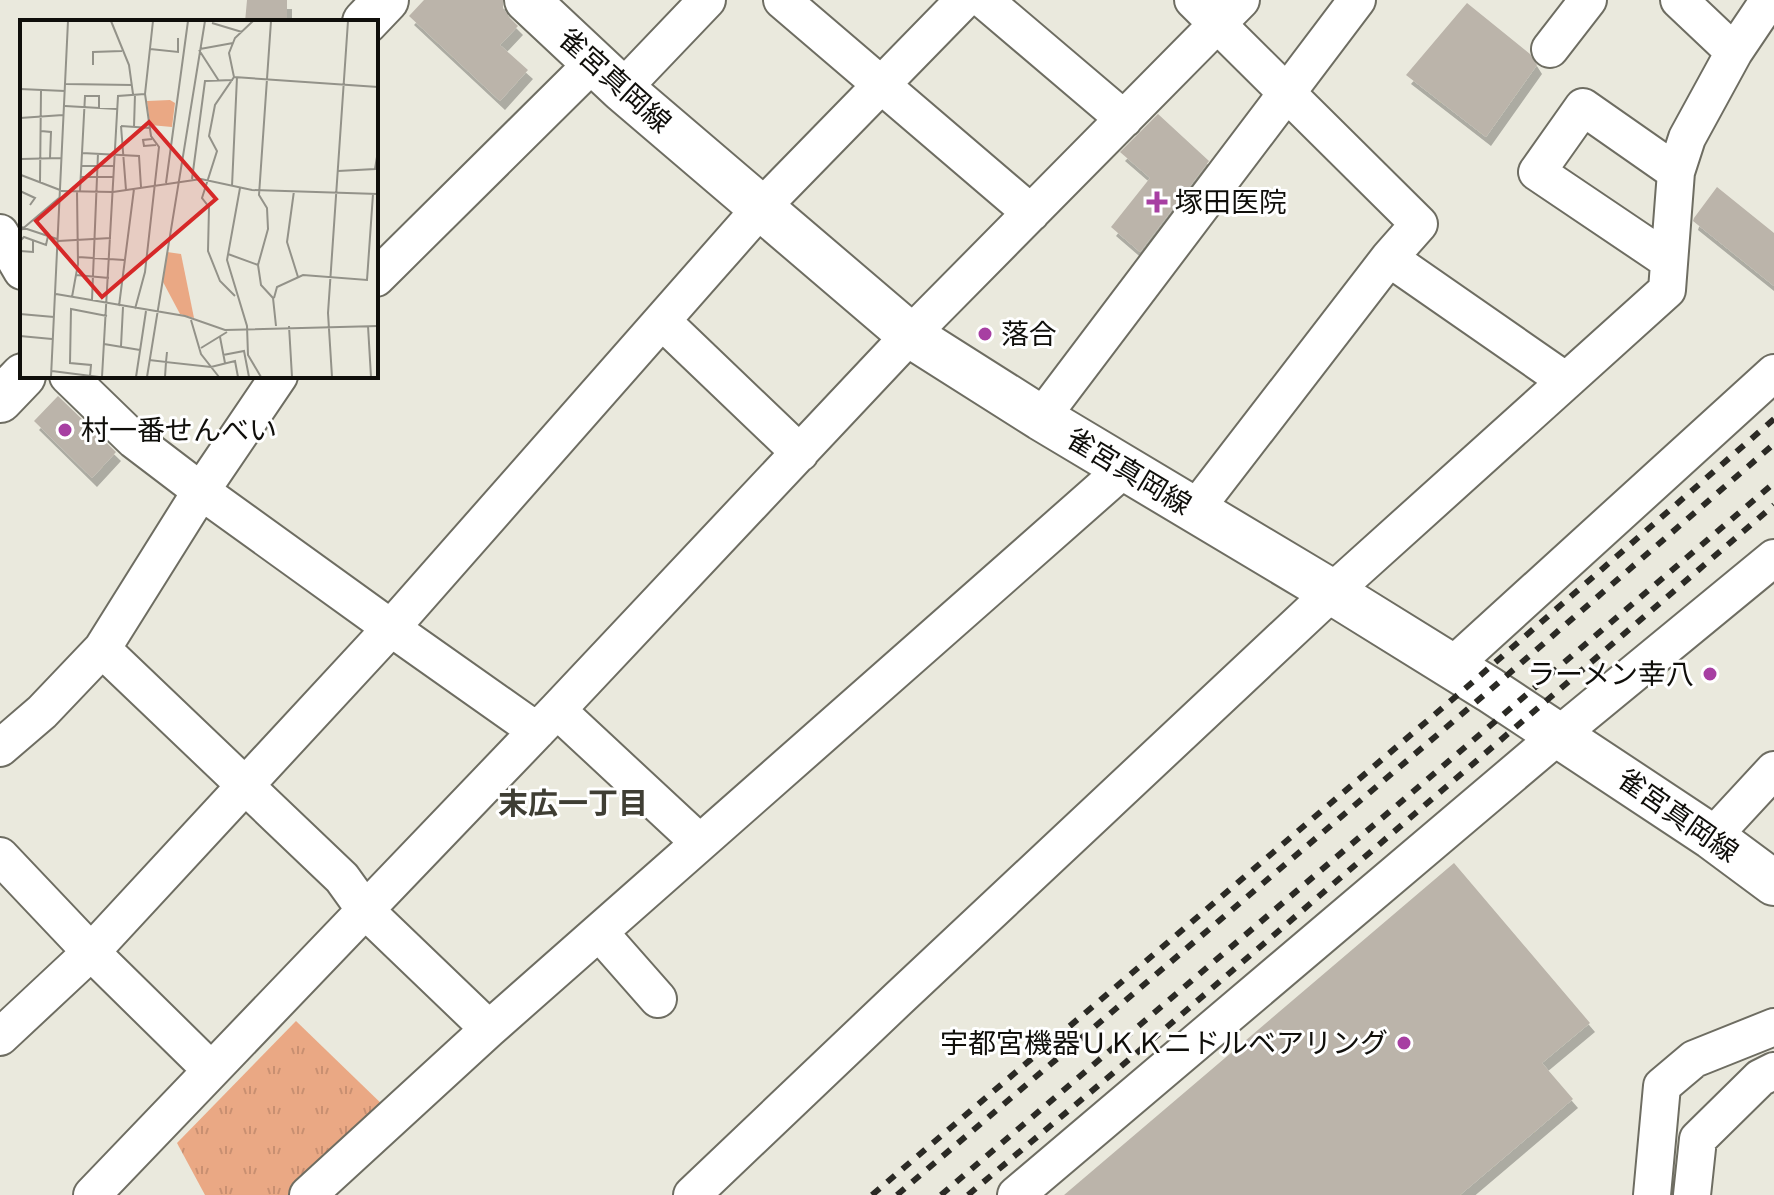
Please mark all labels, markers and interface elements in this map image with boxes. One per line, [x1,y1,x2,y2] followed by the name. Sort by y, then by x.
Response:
[20,20,378,378] inset map
[552,23,676,139] street label: 雀宮真岡線
[1175,188,1287,218] place label: 塚田医院
[1146,191,1168,213] marker: 塚田医院
[1001,320,1057,350] place label: 落合
[976,325,994,343] marker: 落合
[81,416,277,446] place label: 村一番せんべい
[56,421,74,439] marker: 村一番せんべい
[1061,423,1196,521] street label: 雀宮真岡線
[1527,660,1694,690] place label: ラーメン幸八
[1701,665,1719,683] marker: ラーメン幸八
[1611,763,1743,868] street label: 雀宮真岡線
[498,788,648,820] district label: 末広一丁目
[940,1029,1388,1059] place label: 宇都宮機器ＵＫＫニドルベアリング
[1395,1034,1413,1052] marker: 宇都宮機器ＵＫＫニドルベアリング

